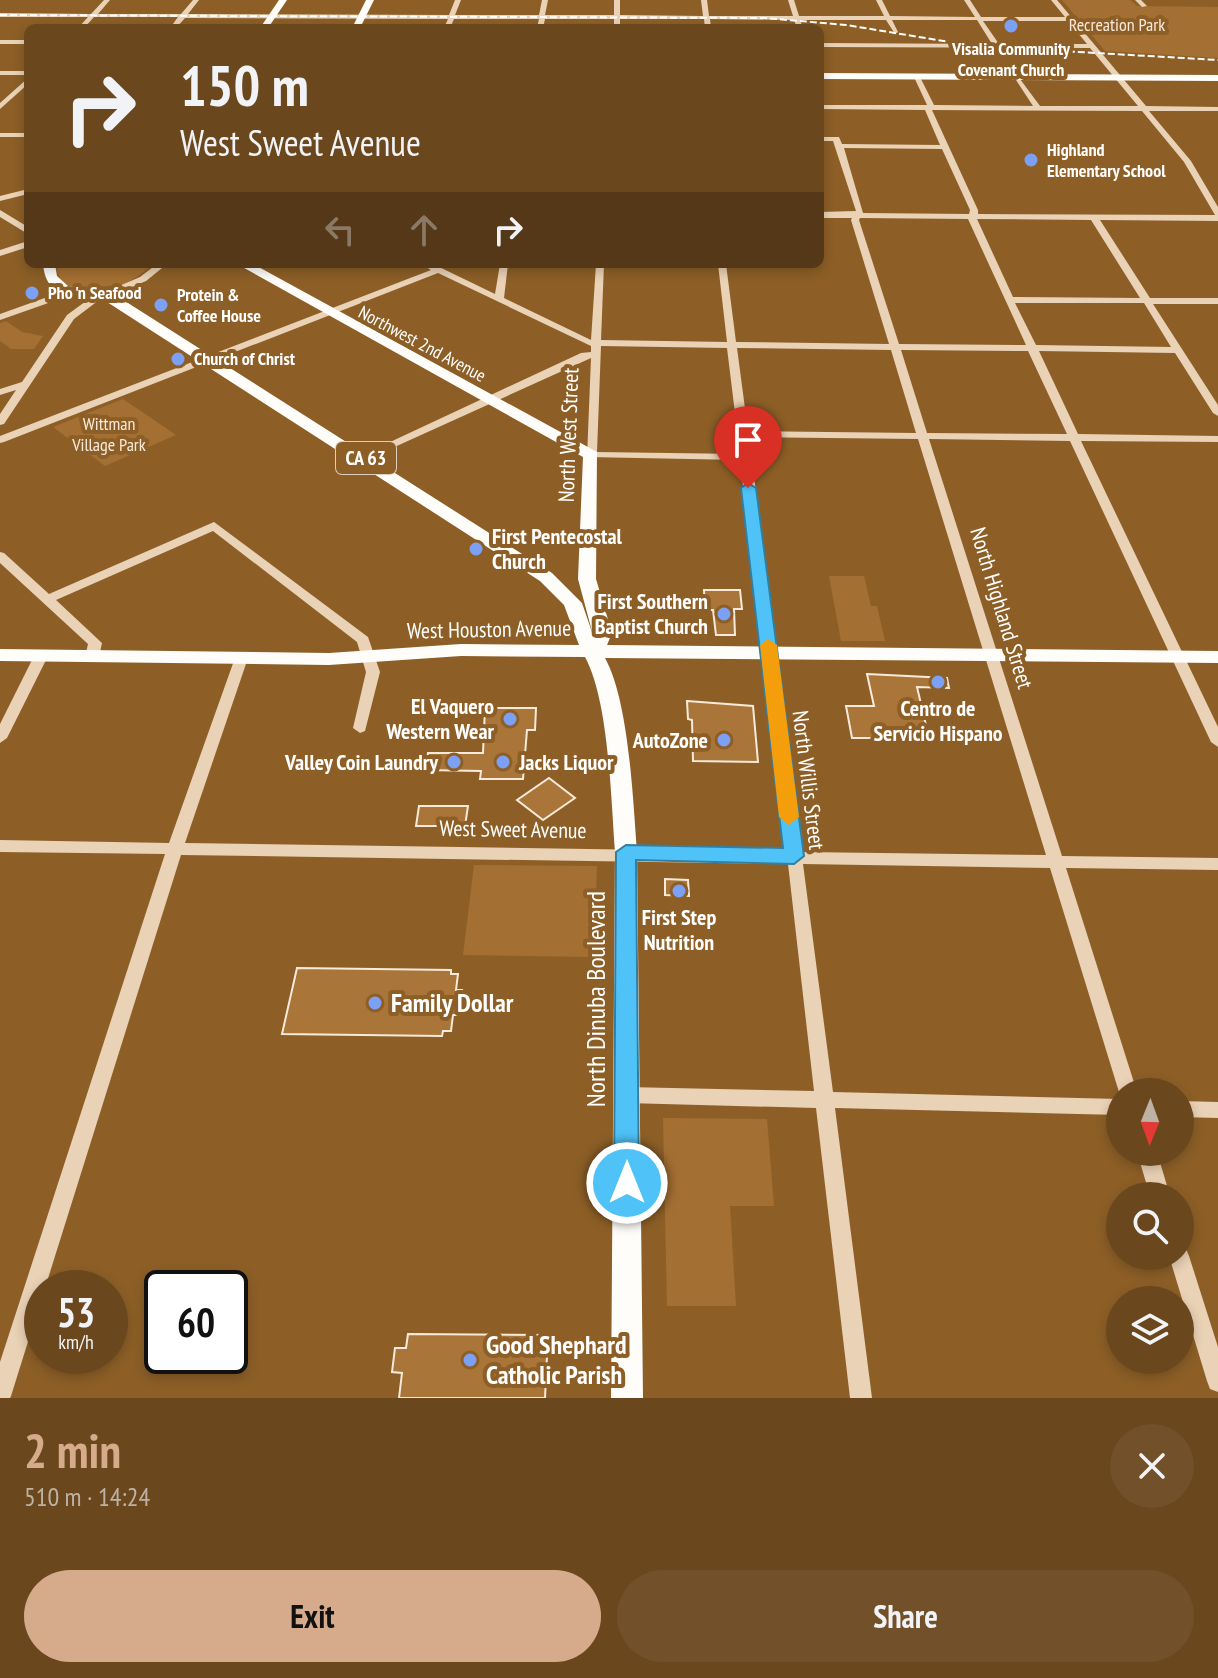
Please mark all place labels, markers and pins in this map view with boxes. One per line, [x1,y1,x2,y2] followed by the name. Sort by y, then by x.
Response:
[1002,17,1020,35] marker: Visalia Community Covenant Church
[951,37,1071,81] place label: Visalia Community Covenant Church
[1047,138,1166,182] place label: Highland Elementary School
[1022,151,1040,169] marker: Highland Elementary School
[48,281,142,304] place label: Pho 'n Seafood
[177,283,261,327] place label: Protein & Coffee House
[23,284,41,302] marker: Pho 'n Seafood
[152,296,170,314] marker: Protein & Coffee House
[194,347,296,370] place label: Church of Christ
[169,350,187,368] marker: Church of Christ
[714,406,782,488] pin
[492,522,623,575] place label: First Pentecostal Church
[467,540,485,558] marker: First Pentecostal Church
[595,587,708,640] place label: First Southern Baptist Church
[715,605,733,623] marker: First Southern Baptist Church
[929,673,947,691] marker: Centro de Servicio Hispano
[385,692,495,745] place label: El Vaquero Western Wear
[873,694,1003,747] place label: Centro de Servicio Hispano
[501,710,519,728] marker: El Vaquero Western Wear
[632,726,708,754] place label: AutoZone
[715,731,733,749] marker: AutoZone
[284,748,439,776] place label: Valley Coin Laundry
[518,748,614,776] place label: Jacks Liquor
[445,753,463,771] marker: Valley Coin Laundry
[494,753,512,771] marker: Jacks Liquor
[670,882,688,900] marker: First Step Nutrition
[642,903,716,956] place label: First Step Nutrition
[391,986,514,1019] place label: Family Dollar
[366,994,384,1012] marker: Family Dollar
[486,1328,627,1391] place label: Good Shephard Catholic Parish
[461,1351,479,1369] marker: Good Shephard Catholic Parish

